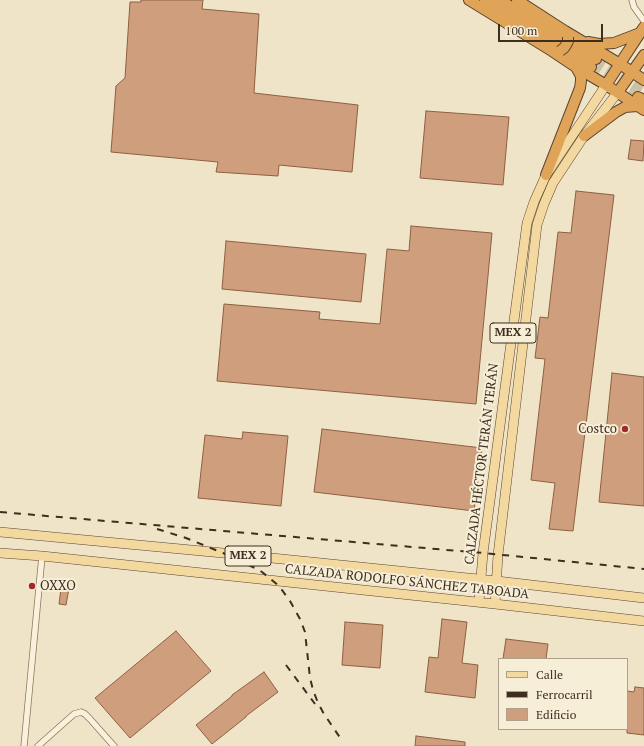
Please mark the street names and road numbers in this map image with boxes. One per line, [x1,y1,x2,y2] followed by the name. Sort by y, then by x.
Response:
[490,323,536,343] road number: MEX 2
[462,362,502,566] street label: CALZADA HÉCTOR TERÁN TERÁN
[225,546,271,566] road number: MEX 2
[284,561,530,603] street label: CALZADA RODOLFO SÁNCHEZ TABOADA

